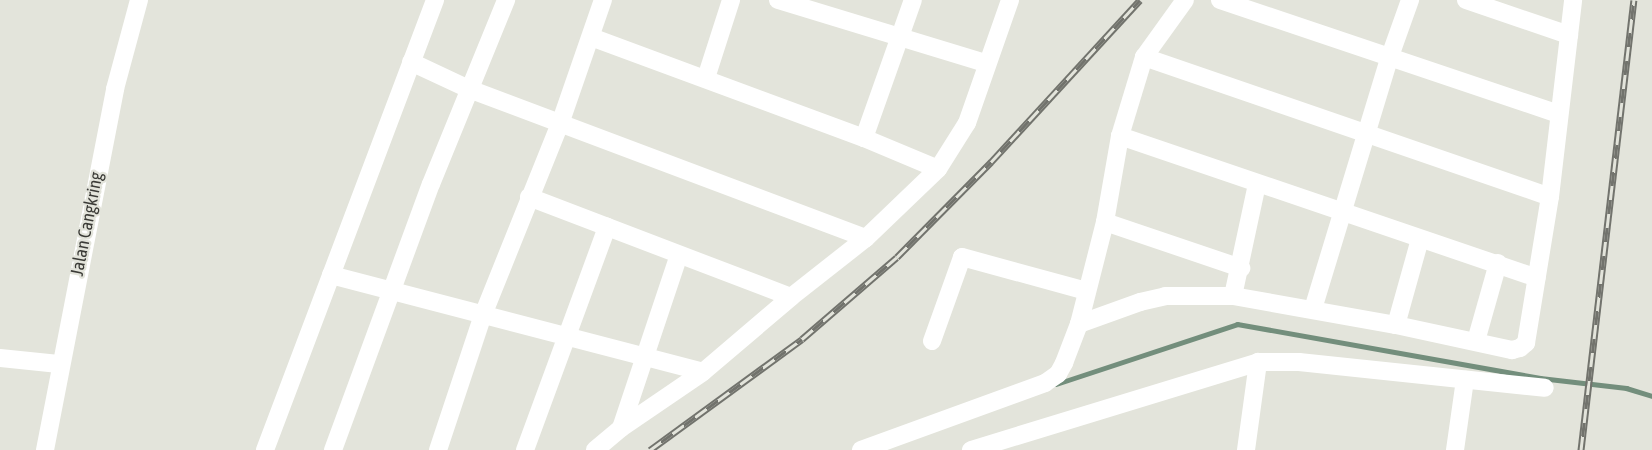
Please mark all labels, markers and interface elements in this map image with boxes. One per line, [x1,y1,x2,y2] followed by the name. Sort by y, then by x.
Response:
[66,170,108,278] street label: Jalan Cangkring

